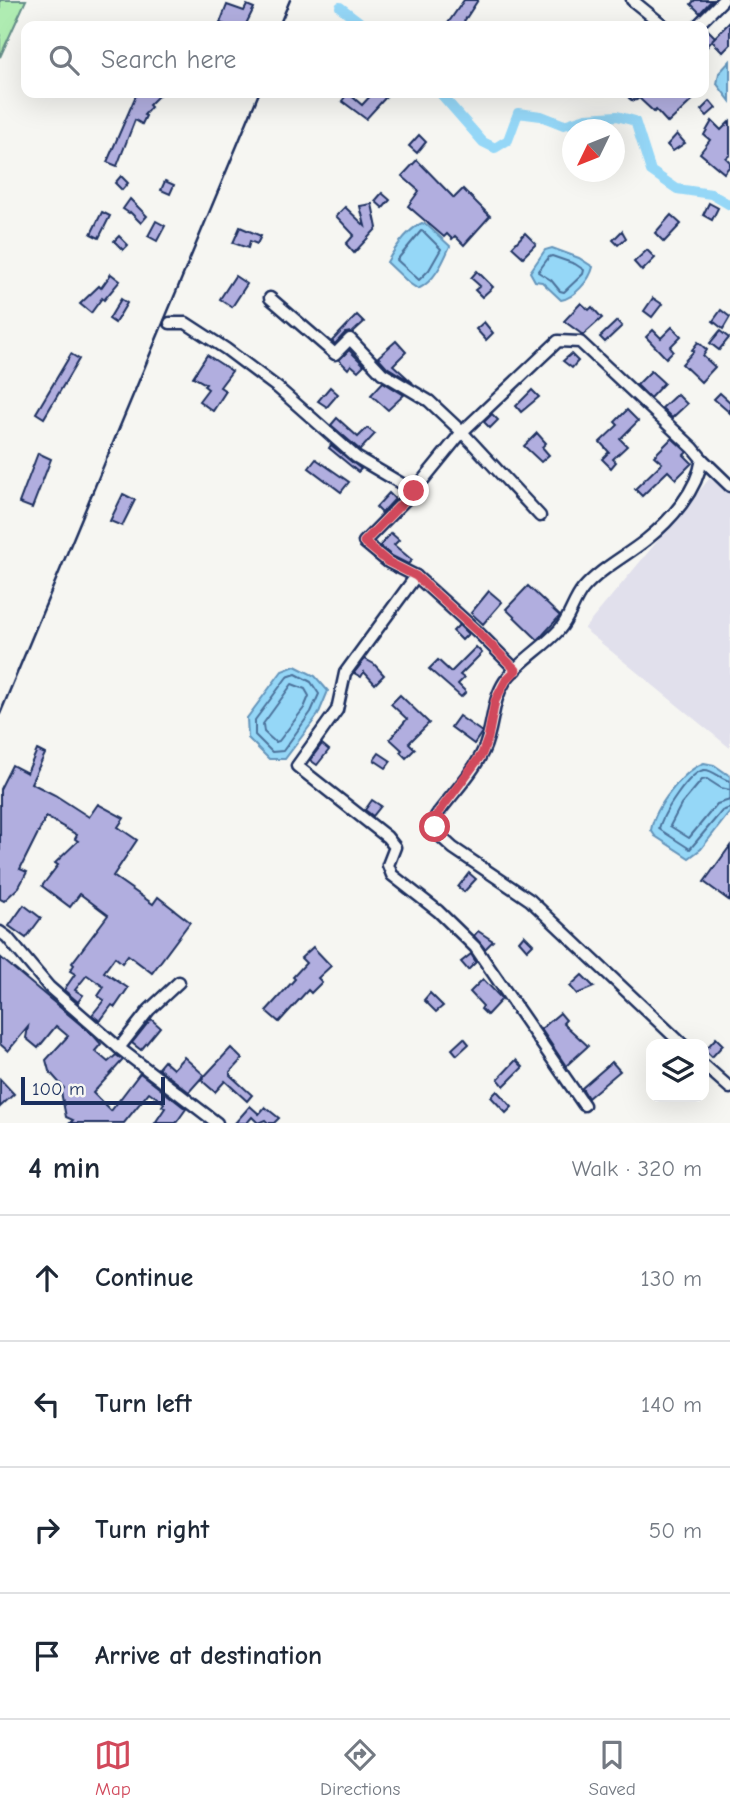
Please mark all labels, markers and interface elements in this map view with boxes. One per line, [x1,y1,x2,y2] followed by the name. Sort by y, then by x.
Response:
[21,21,709,98] search box
[45,41,83,79] icon: search
[101,45,236,75] text: Search here
[562,119,625,182] north arrow
[398,475,429,506] route end
[419,811,450,842] route start
[646,1039,709,1102] map controls
[646,1039,709,1102] button: layers
[21,1074,164,1106] scale bar
[32,1078,85,1100] text: 100 m
[28,1151,100,1186] text: 4 min
[572,1155,702,1182] text: Walk · 320 m
[28,1259,66,1297] icon: ahead
[95,1263,193,1293] text: Continue
[641,1265,702,1292] text: 130 m
[28,1385,66,1423] icon: left
[95,1389,192,1419] text: Turn left
[641,1391,702,1418] text: 140 m
[28,1511,66,1549] icon: right
[95,1515,209,1545] text: Turn right
[649,1517,702,1544] text: 50 m
[28,1637,66,1675] icon: arrive
[95,1641,322,1671] text: Arrive at destination
[94,1736,132,1800] tab: Map
[320,1736,400,1800] tab: Directions
[589,1736,636,1800] tab: Saved

